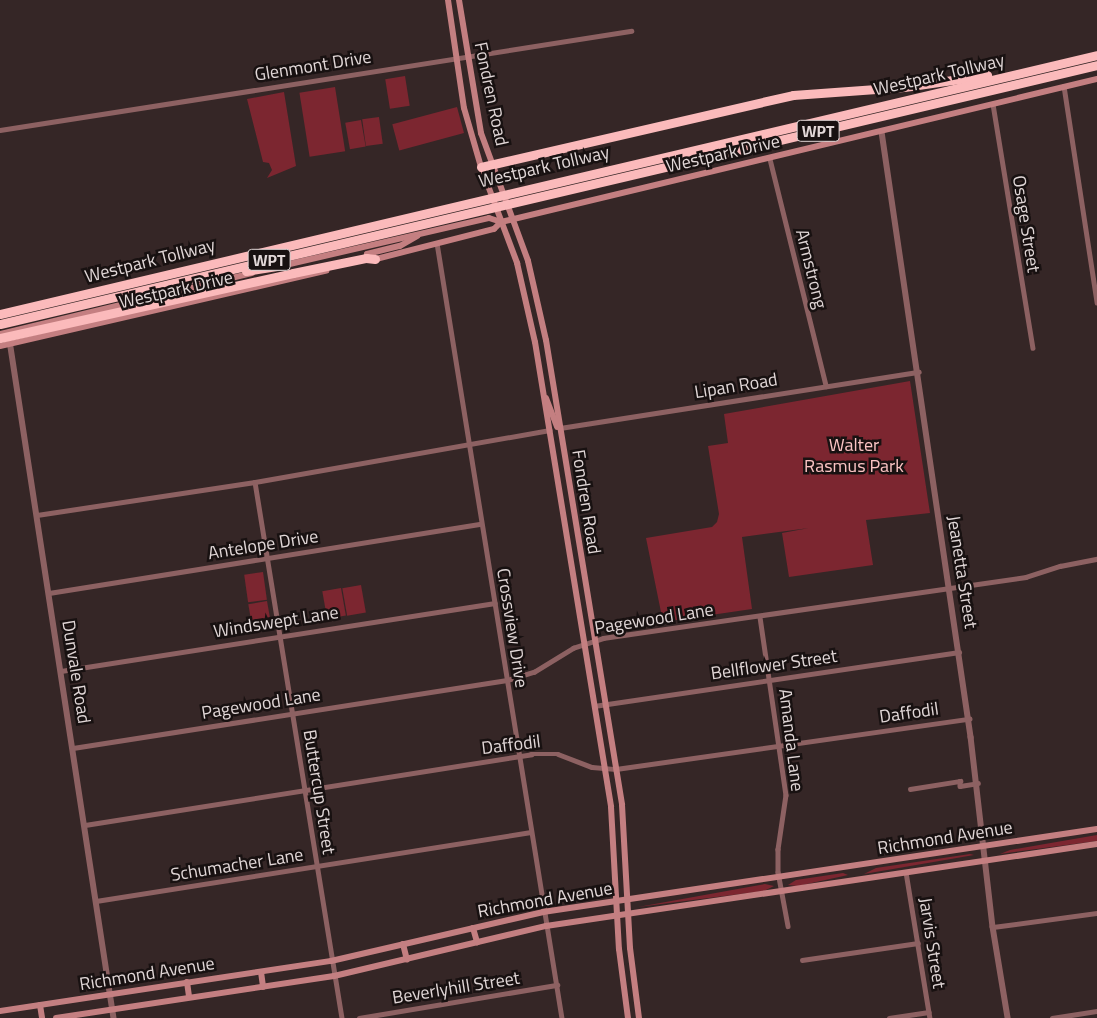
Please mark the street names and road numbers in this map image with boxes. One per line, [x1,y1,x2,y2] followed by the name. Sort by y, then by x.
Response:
[469,40,513,148] street label: Fondren Road
[253,46,373,86] street label: Glenmont Drive
[871,49,1007,101] street label: Westpark Tollway
[796,118,840,144] road number: WPT
[664,130,782,178] street label: Westpark Drive
[476,141,612,193] street label: Westpark Tollway
[1008,174,1044,274] street label: Osage Street
[791,227,831,311] street label: Armstrong
[83,234,217,288] street label: Westpark Tollway
[246,246,292,274] road number: WPT
[117,266,235,314] street label: Westpark Drive
[693,369,779,403] street label: Lipan Road
[567,448,605,556] street label: Fondren Road
[942,514,982,630] street label: Jeanetta Street
[206,526,320,564] street label: Antelope Drive
[492,567,532,689] street label: Crossview Drive
[593,599,715,639] street label: Pagewood Lane
[212,601,340,643] street label: Windswept Lane
[57,619,95,725] street label: Dunvale Road
[709,645,839,685] street label: Bellflower Street
[200,684,322,724] street label: Pagewood Lane
[774,687,808,793] street label: Amanda Lane
[878,698,940,728] street label: Daffodil
[299,728,339,856] street label: Buttercup Street
[480,731,542,759] street label: Daffodil
[876,817,1014,859] street label: Richmond Avenue
[169,844,305,886] street label: Schumacher Lane
[476,878,614,922] street label: Richmond Avenue
[914,896,950,990] street label: Jarvis Street
[78,953,216,995] street label: Richmond Avenue
[391,967,521,1009] street label: Beverlyhill Street

